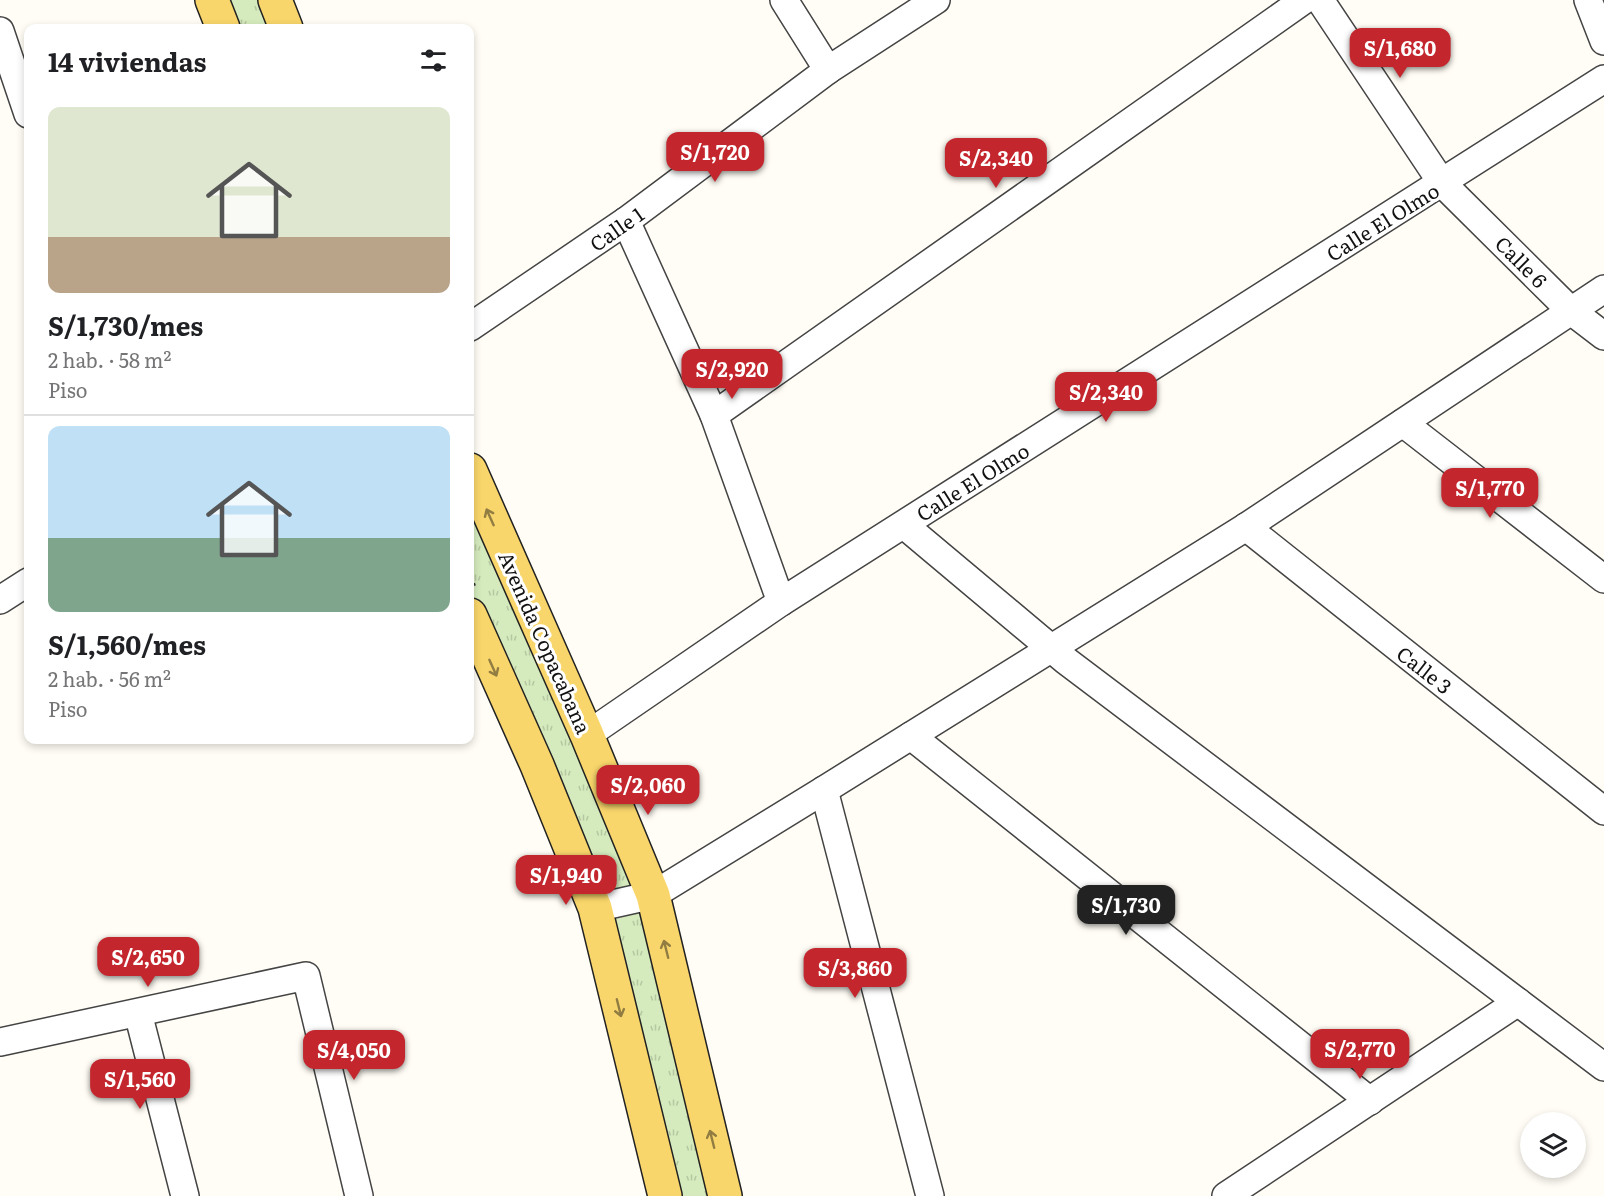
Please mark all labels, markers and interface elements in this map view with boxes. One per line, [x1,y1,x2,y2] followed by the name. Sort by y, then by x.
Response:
[1345,28,1455,79] pin: S/1,680
[1364,32,1436,62] text: S/1,680
[48,41,207,80] text: 14 viviendas
[417,44,450,77] icon: filters
[660,132,770,183] pin: S/1,720
[680,136,750,166] text: S/1,720
[941,138,1051,189] pin: S/2,340
[959,142,1033,172] text: S/2,340
[195,146,303,254] icon: home
[1320,174,1444,268] street label: Calle El Olmo
[583,198,649,258] street label: Calle 1
[1489,228,1555,294] street label: Calle 6
[48,305,203,344] text: S/1,730/mes
[48,344,171,374] text: 2 hab. · 58 m²
[677,349,787,400] pin: S/2,920
[695,353,769,383] text: S/2,920
[1051,372,1161,423] pin: S/2,340
[48,374,87,404] text: Piso
[1069,376,1143,406] text: S/2,340
[910,434,1034,528] street label: Calle El Olmo
[195,465,303,573] icon: home
[1435,468,1545,519] pin: S/1,770
[1455,472,1525,502] text: S/1,770
[484,508,495,526] one-way arrow
[492,546,600,738] street label: Avenida Copacabana
[48,624,206,663] text: S/1,560/mes
[1391,638,1459,700] street label: Calle 3
[489,659,500,677] one-way arrow
[48,663,171,693] text: 2 hab. · 56 m²
[48,693,87,723] text: Piso
[593,765,703,816] pin: S/2,060
[610,769,686,799] text: S/2,060
[511,855,621,906] pin: S/1,940
[530,859,602,889] text: S/1,940
[1071,885,1181,936] pin: S/1,730
[1091,889,1161,919] text: S/1,730
[93,937,203,988] pin: S/2,650
[660,940,672,959] one-way arrow
[111,941,185,971] text: S/2,650
[800,948,910,999] pin: S/3,860
[818,952,892,982] text: S/3,860
[614,998,626,1017] one-way arrow
[1305,1029,1415,1080] pin: S/2,770
[299,1030,409,1081] pin: S/4,050
[1324,1033,1396,1063] text: S/2,770
[317,1034,391,1064] text: S/4,050
[85,1059,195,1110] pin: S/1,560
[104,1063,176,1093] text: S/1,560
[1520,1112,1586,1178] map controls
[1520,1112,1586,1178] button: layers
[706,1130,717,1149] one-way arrow

